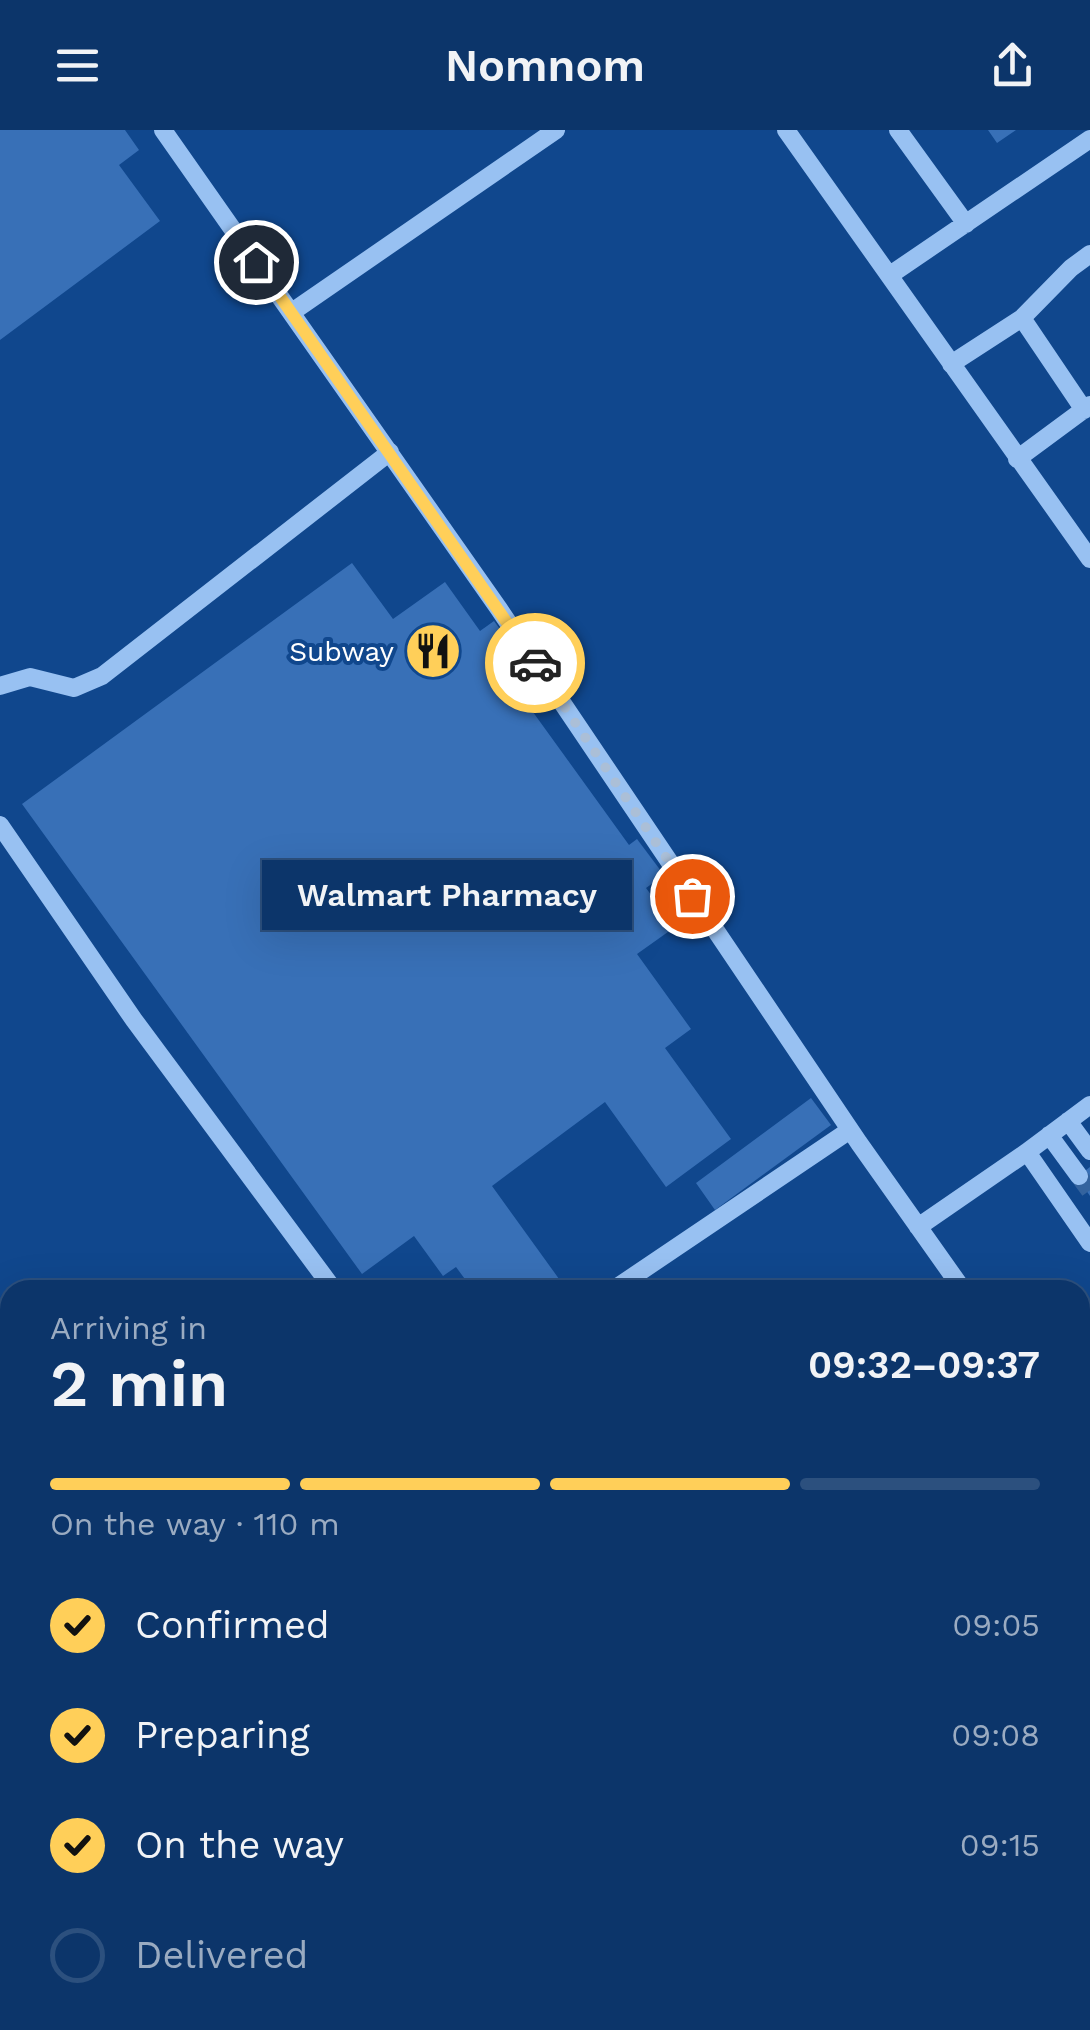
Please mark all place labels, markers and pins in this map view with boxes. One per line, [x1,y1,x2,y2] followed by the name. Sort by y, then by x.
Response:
[214,220,299,305] pin
[403,621,463,681] restaurant icon: Subway
[289,635,395,668] place label: Subway
[650,854,735,939] pin
[262,861,632,931] callout: Walmart Pharmacy

